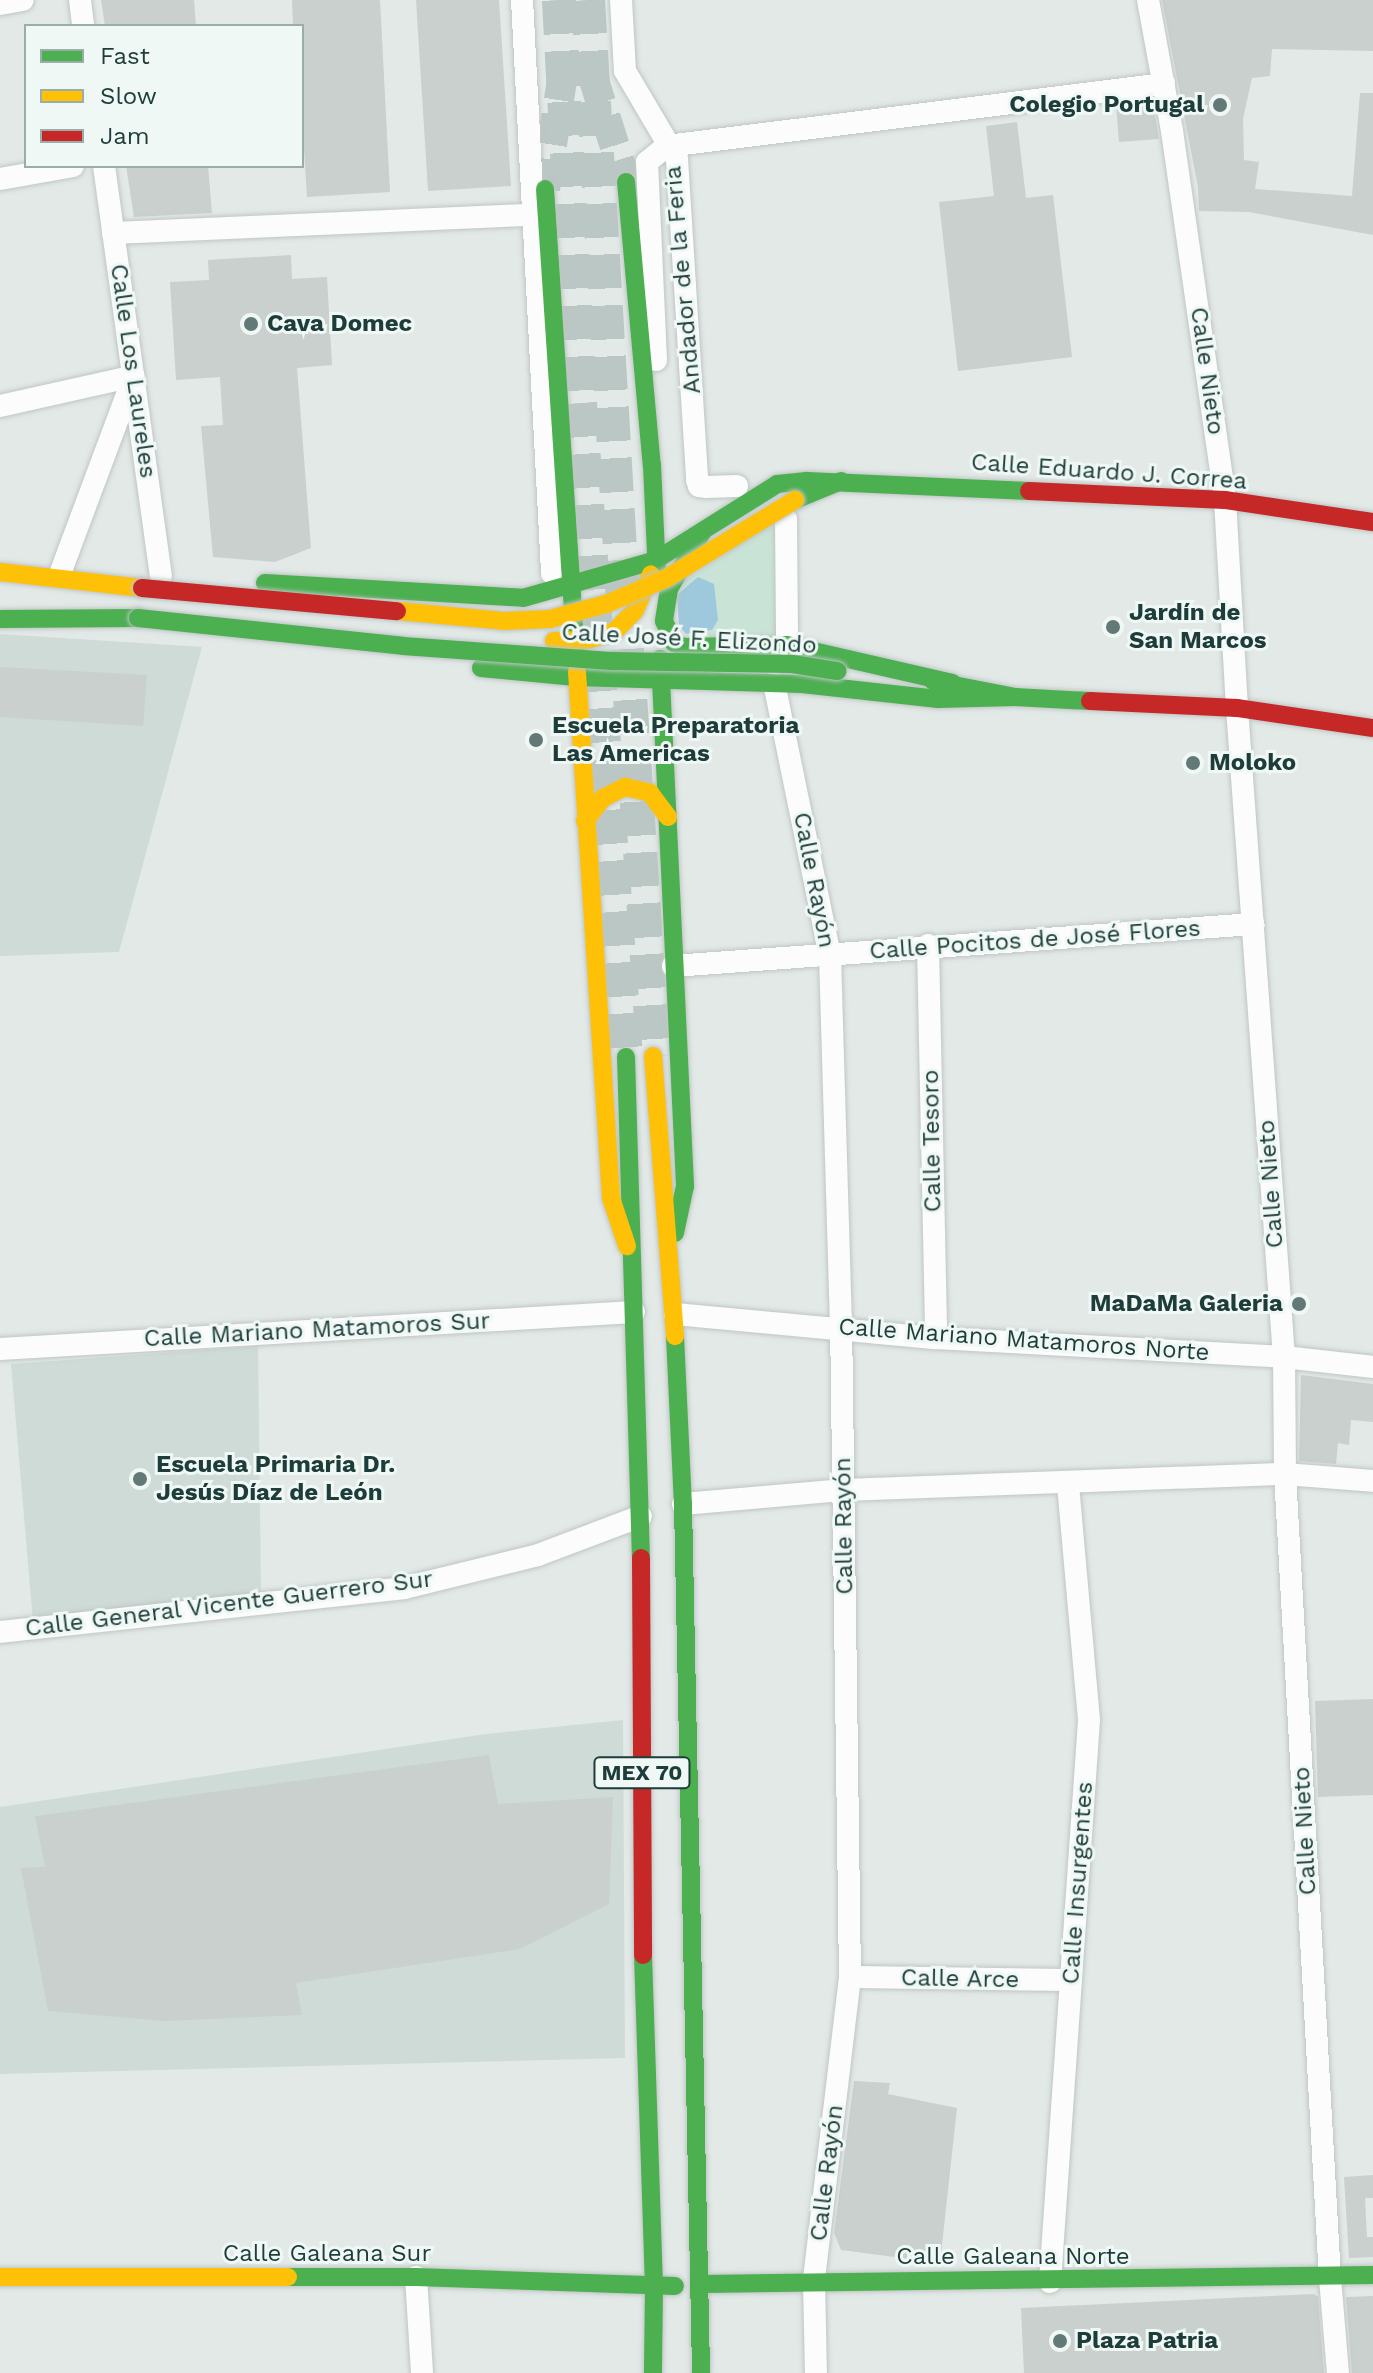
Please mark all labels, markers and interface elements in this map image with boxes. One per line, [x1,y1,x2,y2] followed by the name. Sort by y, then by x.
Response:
[24,24,304,168] legend
[100,42,150,70] text: Fast
[100,82,157,110] text: Slow
[1009,91,1204,119] place label: Colegio Portugal
[1211,96,1229,114] marker: Colegio Portugal
[100,122,150,150] text: Jam
[659,164,707,396] street label: Andador de la Feria
[104,262,162,480] street label: Calle Los Laureles
[1184,305,1230,437] street label: Calle Nieto
[267,310,412,338] place label: Cava Domec
[242,315,260,333] marker: Cava Domec
[970,448,1248,496] street label: Calle Eduardo J. Correa
[1129,599,1267,655] place label: Jardín de San Marcos
[560,618,818,660] street label: Calle José F. Elizondo
[1104,618,1122,636] marker: Jardín de San Marcos
[552,712,800,768] place label: Escuela Preparatoria Las Americas
[527,731,545,749] marker: Escuela Preparatoria Las Americas
[1209,749,1296,777] place label: Moloko
[1184,754,1202,772] marker: Moloko
[787,810,841,950] street label: Calle Rayón
[868,914,1202,966] street label: Calle Pocitos de José Flores
[916,1069,948,1213] street label: Calle Tesoro
[1252,1119,1290,1249] street label: Calle Nieto
[1090,1290,1283,1318] place label: MaDaMa Galeria
[1290,1295,1308,1313] marker: MaDaMa Galeria
[143,1307,491,1353] street label: Calle Mariano Matamoros Sur
[838,1313,1210,1367] street label: Calle Mariano Matamoros Norte
[156,1451,396,1507] place label: Escuela Primaria Dr. Jesús Díaz de León
[828,1457,860,1595] street label: Calle Rayón
[131,1470,149,1488] marker: Escuela Primaria Dr. Jesús Díaz de León
[23,1565,435,1643] street label: Calle General Vicente Guerrero Sur
[592,1755,692,1791] road number: MEX 70
[1287,1766,1323,1896] street label: Calle Nieto
[1057,1781,1099,1985] street label: Calle Insurgentes
[900,1964,1020,1994] street label: Calle Arce
[804,2103,850,2243] street label: Calle Rayón
[223,2240,431,2268] street label: Calle Galeana Sur
[896,2243,1130,2271] street label: Calle Galeana Norte
[1076,2327,1218,2355] place label: Plaza Patria
[1051,2332,1069,2350] marker: Plaza Patria

